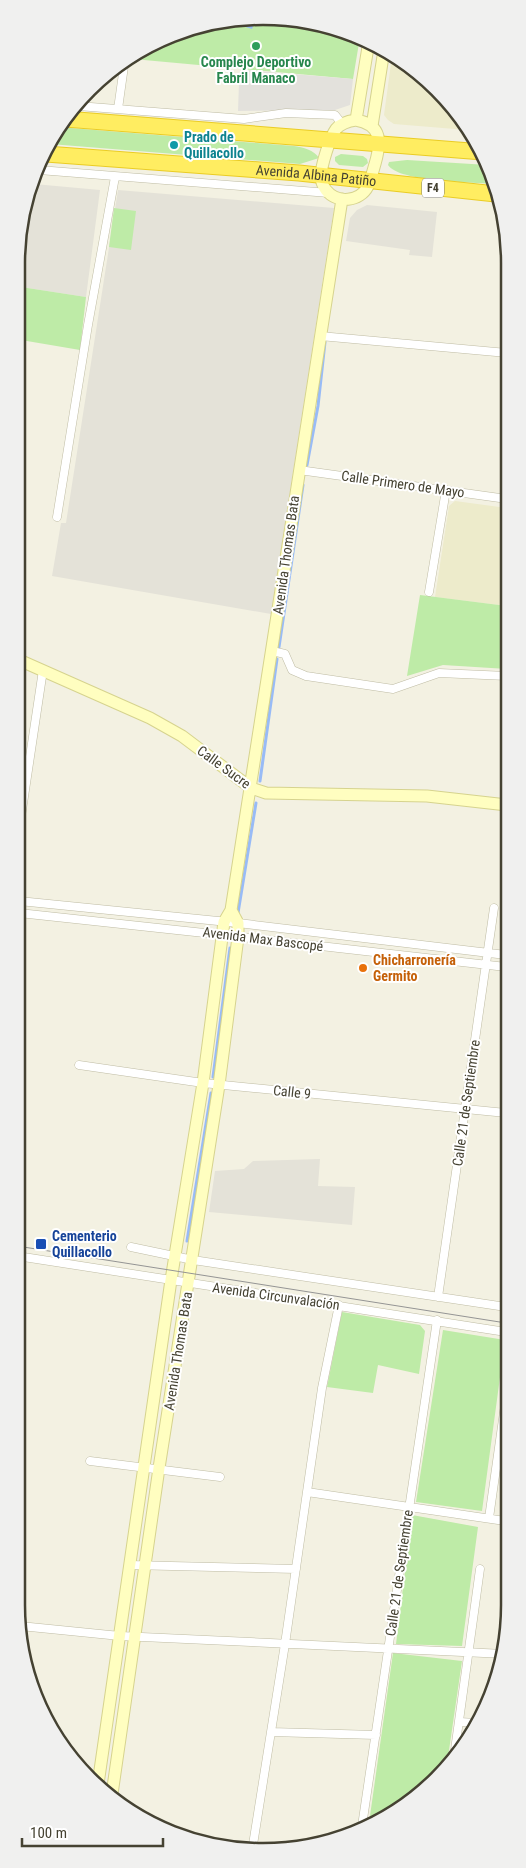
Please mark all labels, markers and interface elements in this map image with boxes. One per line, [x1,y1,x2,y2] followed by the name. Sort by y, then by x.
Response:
[250,40,262,52] marker: Complejo Deportivo Fabril Manaco
[201,54,311,86] place label: Complejo Deportivo Fabril Manaco
[184,129,244,161] place label: Prado de Quillacollo
[168,139,180,151] marker: Prado de Quillacollo
[255,162,377,189] street label: Avenida Albina Patiño
[422,178,444,198] road number: F4
[340,467,466,501] street label: Calle Primero de Mayo
[270,495,302,615] street label: Avenida Thomas Bata
[194,742,254,792] street label: Calle Sucre
[202,924,325,954] street label: Avenida Max Bascopé
[373,952,456,984] place label: Chicharronería Germito
[357,962,369,974] marker: Chicharronería Germito
[449,1038,483,1167] street label: Calle 21 de Septiembre
[272,1082,312,1102] street label: Calle 9
[52,1228,117,1260] place label: Cementerio Quillacollo
[34,1237,48,1251] marker: Cementerio Quillacollo
[211,1279,341,1313] street label: Avenida Circunvalación
[161,1291,195,1411] street label: Avenida Thomas Bata
[382,1508,416,1637] street label: Calle 21 de Septiembre
[22,1816,164,1848] scale bar
[30,1824,67,1842] text: 100 m

